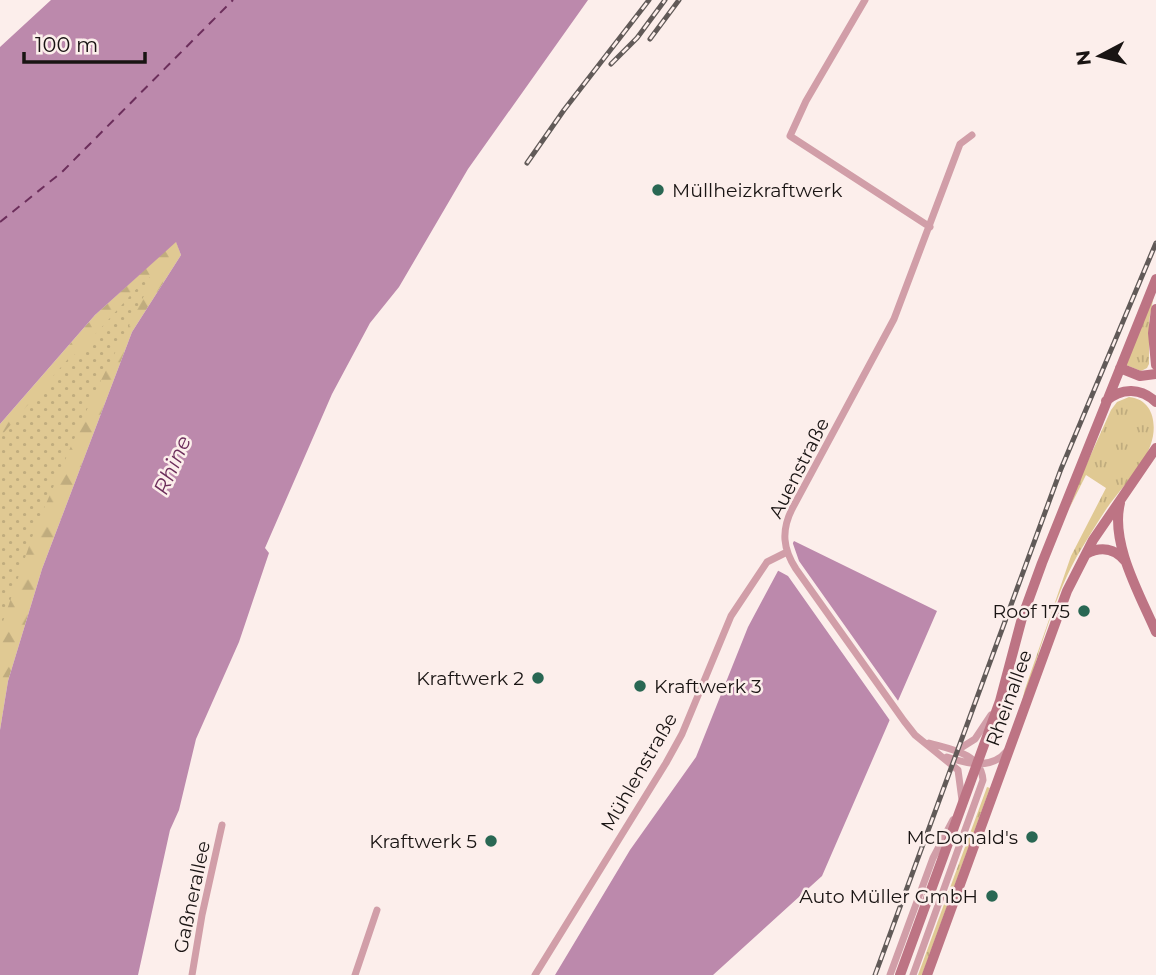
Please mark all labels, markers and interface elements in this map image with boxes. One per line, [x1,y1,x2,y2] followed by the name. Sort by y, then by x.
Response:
[24,21,145,65] scale bar
[1065,21,1135,91] north arrow
[35,32,98,57] text: 100 m
[1071,49,1096,67] text: N
[672,179,843,202] place label: Müllheizkraftwerk
[650,182,666,198] marker: Müllheizkraftwerk
[764,414,834,522] street label: Auenstraße
[148,432,196,498] water label: Rhine
[993,600,1070,623] place label: Roof 175
[1076,603,1092,619] marker: Roof 175
[981,647,1037,749] street label: Rheinallee
[416,667,524,690] place label: Kraftwerk 2
[530,670,546,686] marker: Kraftwerk 2
[654,675,762,698] place label: Kraftwerk 3
[632,678,648,694] marker: Kraftwerk 3
[596,709,682,835] street label: Mühlenstraße
[906,826,1018,849] place label: McDonald's
[1024,829,1040,845] marker: McDonald's
[369,830,477,853] place label: Kraftwerk 5
[483,833,499,849] marker: Kraftwerk 5
[169,839,215,955] street label: Gaßnerallee
[799,885,978,908] place label: Auto Müller GmbH
[984,888,1000,904] marker: Auto Müller GmbH

